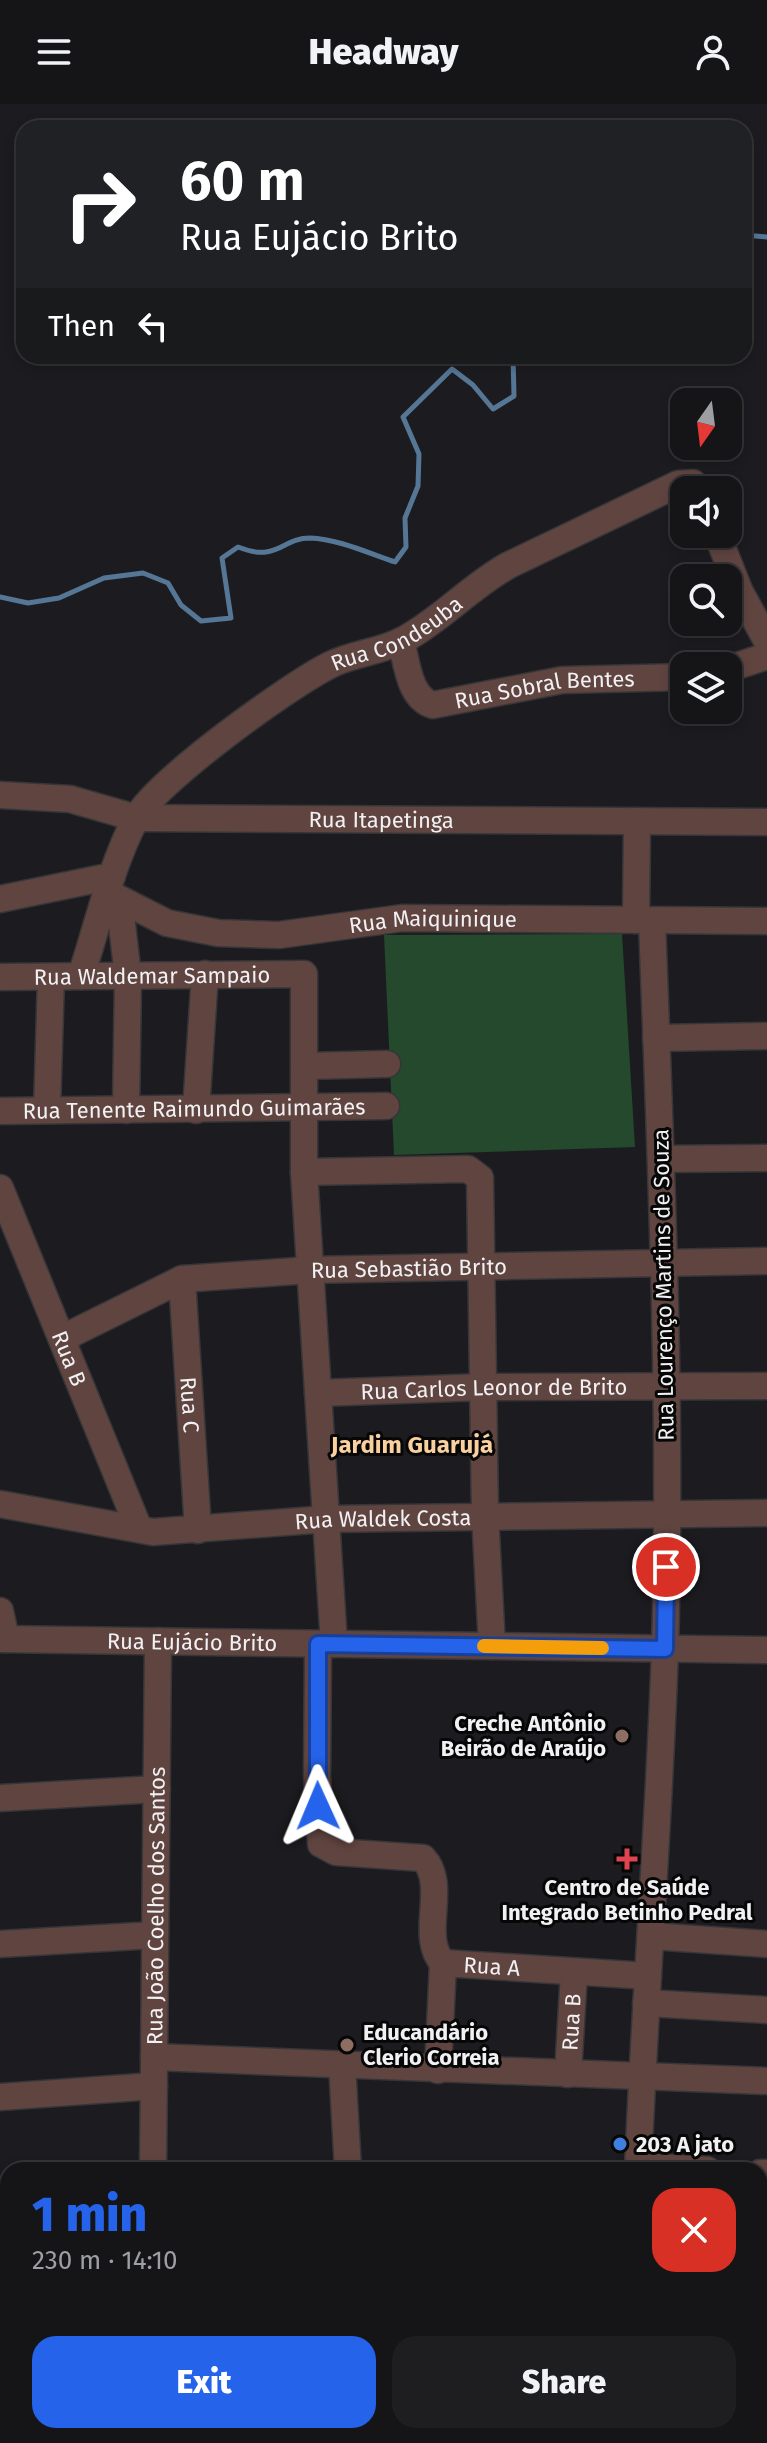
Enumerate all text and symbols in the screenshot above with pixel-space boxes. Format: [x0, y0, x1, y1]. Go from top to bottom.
icon: menu [32, 30, 76, 74]
text: Headway [309, 30, 458, 74]
icon: person [691, 30, 735, 74]
text: 60 m [180, 148, 305, 215]
icon: right [48, 152, 152, 256]
text: Rua Eujácio Brito [180, 216, 459, 260]
icon: left [131, 304, 175, 348]
text: Then [48, 308, 115, 344]
north arrow [670, 388, 742, 460]
map controls [670, 388, 742, 724]
button: sound [670, 476, 742, 548]
button: search [670, 564, 742, 636]
street label: Rua Condeuba [327, 590, 468, 677]
button: layers [670, 652, 742, 724]
street label: Rua Sobral Bentes [452, 665, 635, 715]
street label: Rua Itapetinga [308, 806, 454, 834]
street label: Rua Maiquinique [347, 904, 517, 939]
street label: Rua Waldemar Sampaio [34, 961, 270, 991]
street label: Rua Tenente Raimundo Guimarães [22, 1093, 366, 1125]
street label: Rua Lourenço Martins de Souza [647, 1129, 680, 1441]
street label: Rua Sebastião Brito [310, 1253, 507, 1284]
street label: Rua B [46, 1327, 92, 1390]
street label: Rua Carlos Leonor de Brito [360, 1373, 627, 1405]
street label: Rua C [174, 1376, 205, 1434]
district label: Jardim Guarujá [330, 1431, 493, 1459]
street label: Rua Waldek Costa [294, 1504, 471, 1535]
pin [632, 1533, 700, 1601]
icon: arrive [644, 1545, 688, 1589]
street label: Rua Eujácio Brito [107, 1628, 277, 1657]
place label: Creche Antônio Beirão de Araújo [441, 1710, 606, 1762]
marker: Creche Antônio Beirão de Araújo [613, 1727, 631, 1745]
position arrow [276, 1764, 360, 1848]
street label: Rua João Coelho dos Santos [141, 1767, 171, 2045]
marker: Centro de Saúde Integrado Betinho Pedral [616, 1848, 638, 1870]
place label: Centro de Saúde Integrado Betinho Pedral [501, 1874, 753, 1926]
street label: Rua A [463, 1951, 521, 1982]
street label: Rua B [556, 1993, 587, 2052]
place label: Educandário Clerio Correia [363, 2019, 500, 2071]
marker: Educandário Clerio Correia [338, 2036, 356, 2054]
place label: 203 A jato [636, 2131, 734, 2158]
marker: 203 A jato [611, 2135, 629, 2153]
text: 1 min [32, 2186, 147, 2244]
button: close [652, 2188, 736, 2272]
text: 230 m · 14:10 [32, 2245, 177, 2276]
button: Exit [32, 2336, 376, 2428]
button: Share [392, 2336, 736, 2428]

